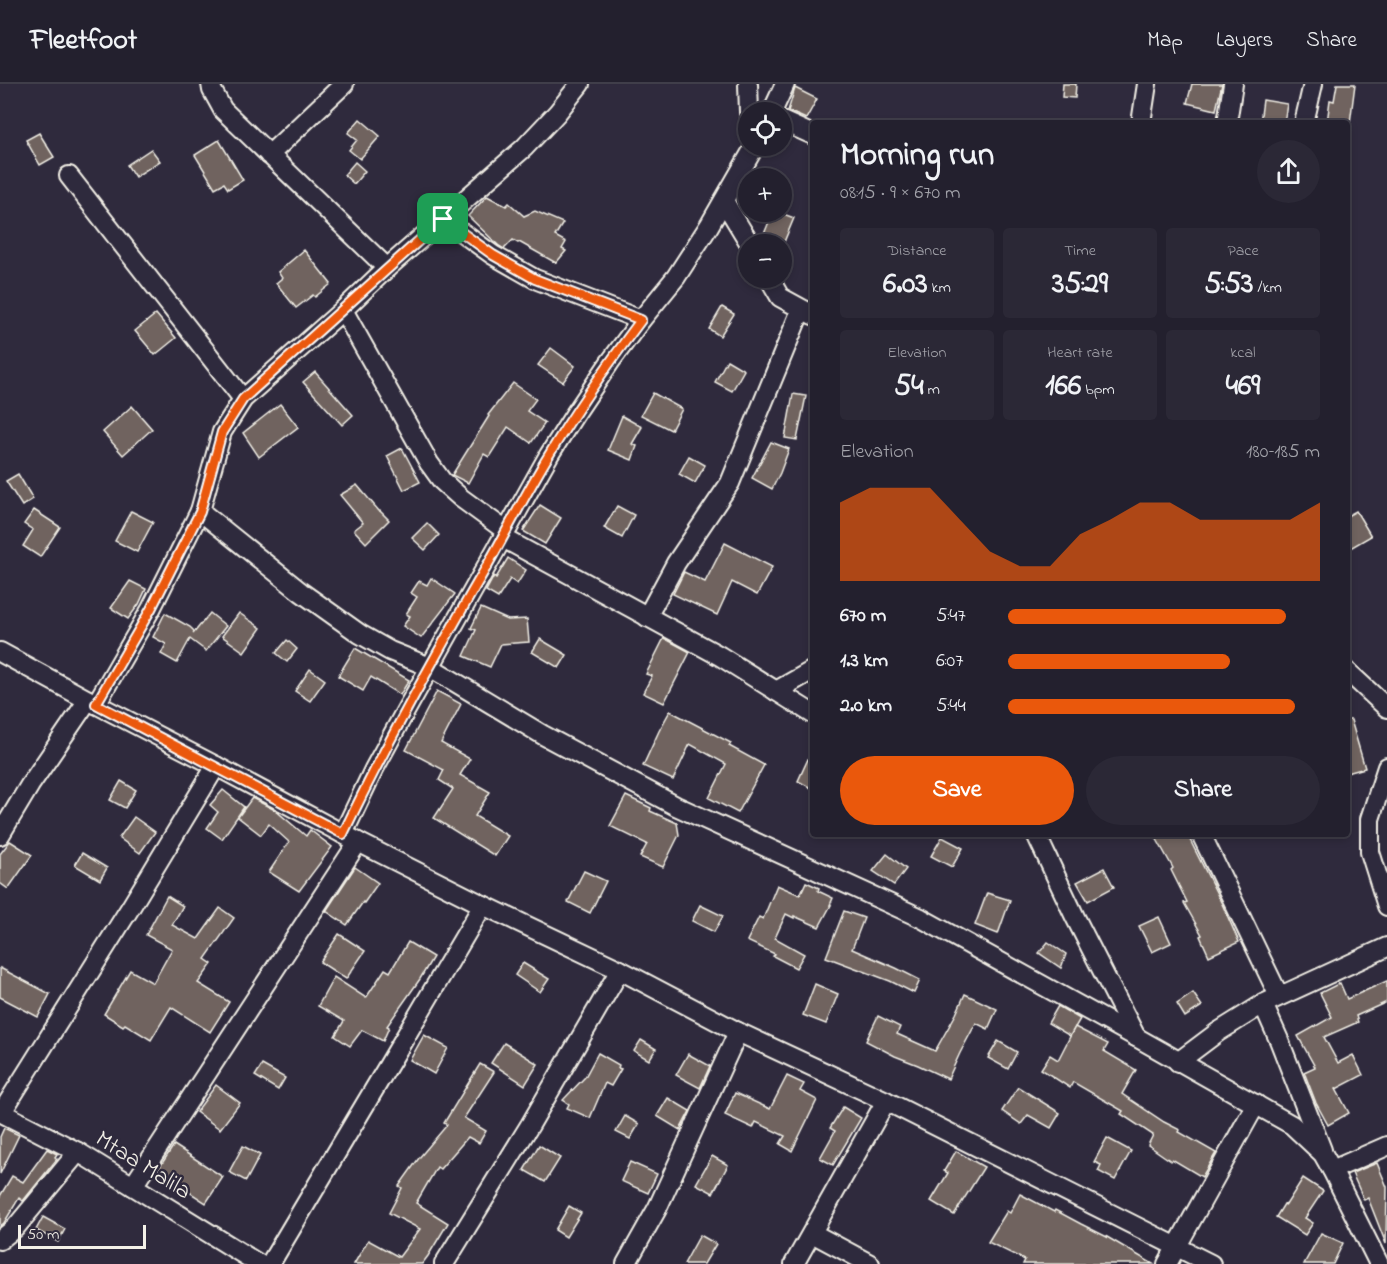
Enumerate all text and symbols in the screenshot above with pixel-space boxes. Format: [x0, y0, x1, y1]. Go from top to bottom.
text: Fleetfoot [30, 21, 137, 62]
text: Map [1147, 26, 1183, 56]
text: Layers [1216, 26, 1273, 56]
text: Share [1306, 26, 1357, 56]
map controls [738, 102, 792, 288]
button: locate [738, 102, 792, 156]
text: Morning run [840, 132, 994, 180]
button: share [1257, 140, 1320, 203]
button: + [738, 168, 792, 222]
text: 08:15 · 9 × 670 m [840, 179, 961, 208]
pin [417, 193, 468, 244]
icon: arrive [426, 202, 459, 235]
button: − [738, 234, 792, 288]
text: Distance [888, 239, 946, 263]
text: Time [1064, 239, 1096, 263]
text: Pace [1227, 239, 1259, 263]
text: 6.03 [883, 263, 928, 307]
text: 35:29 [1052, 263, 1108, 307]
text: 5:53 [1204, 263, 1253, 307]
text: km [928, 276, 951, 300]
text: /km [1253, 276, 1282, 300]
text: Elevation [888, 341, 946, 365]
text: Heart rate [1047, 341, 1113, 365]
text: kcal [1230, 341, 1256, 365]
text: 54 [894, 365, 924, 409]
text: 166 [1045, 365, 1081, 409]
text: 469 [1226, 365, 1260, 409]
text: m [924, 378, 940, 402]
text: bpm [1081, 378, 1115, 402]
text: Elevation [840, 438, 914, 467]
text: 180–185 m [1246, 438, 1320, 467]
text: 670 m [840, 602, 886, 631]
text: 5:47 [936, 602, 966, 631]
text: 1.3 km [840, 647, 888, 676]
text: 6:07 [936, 647, 963, 676]
text: 2.0 km [840, 692, 892, 721]
text: 5:44 [936, 692, 966, 721]
button: Save [840, 756, 1074, 825]
button: Share [1086, 756, 1320, 825]
street label: Mtaa Malila [88, 1123, 198, 1209]
scale bar [18, 1222, 146, 1250]
text: 50 m [27, 1223, 59, 1247]

